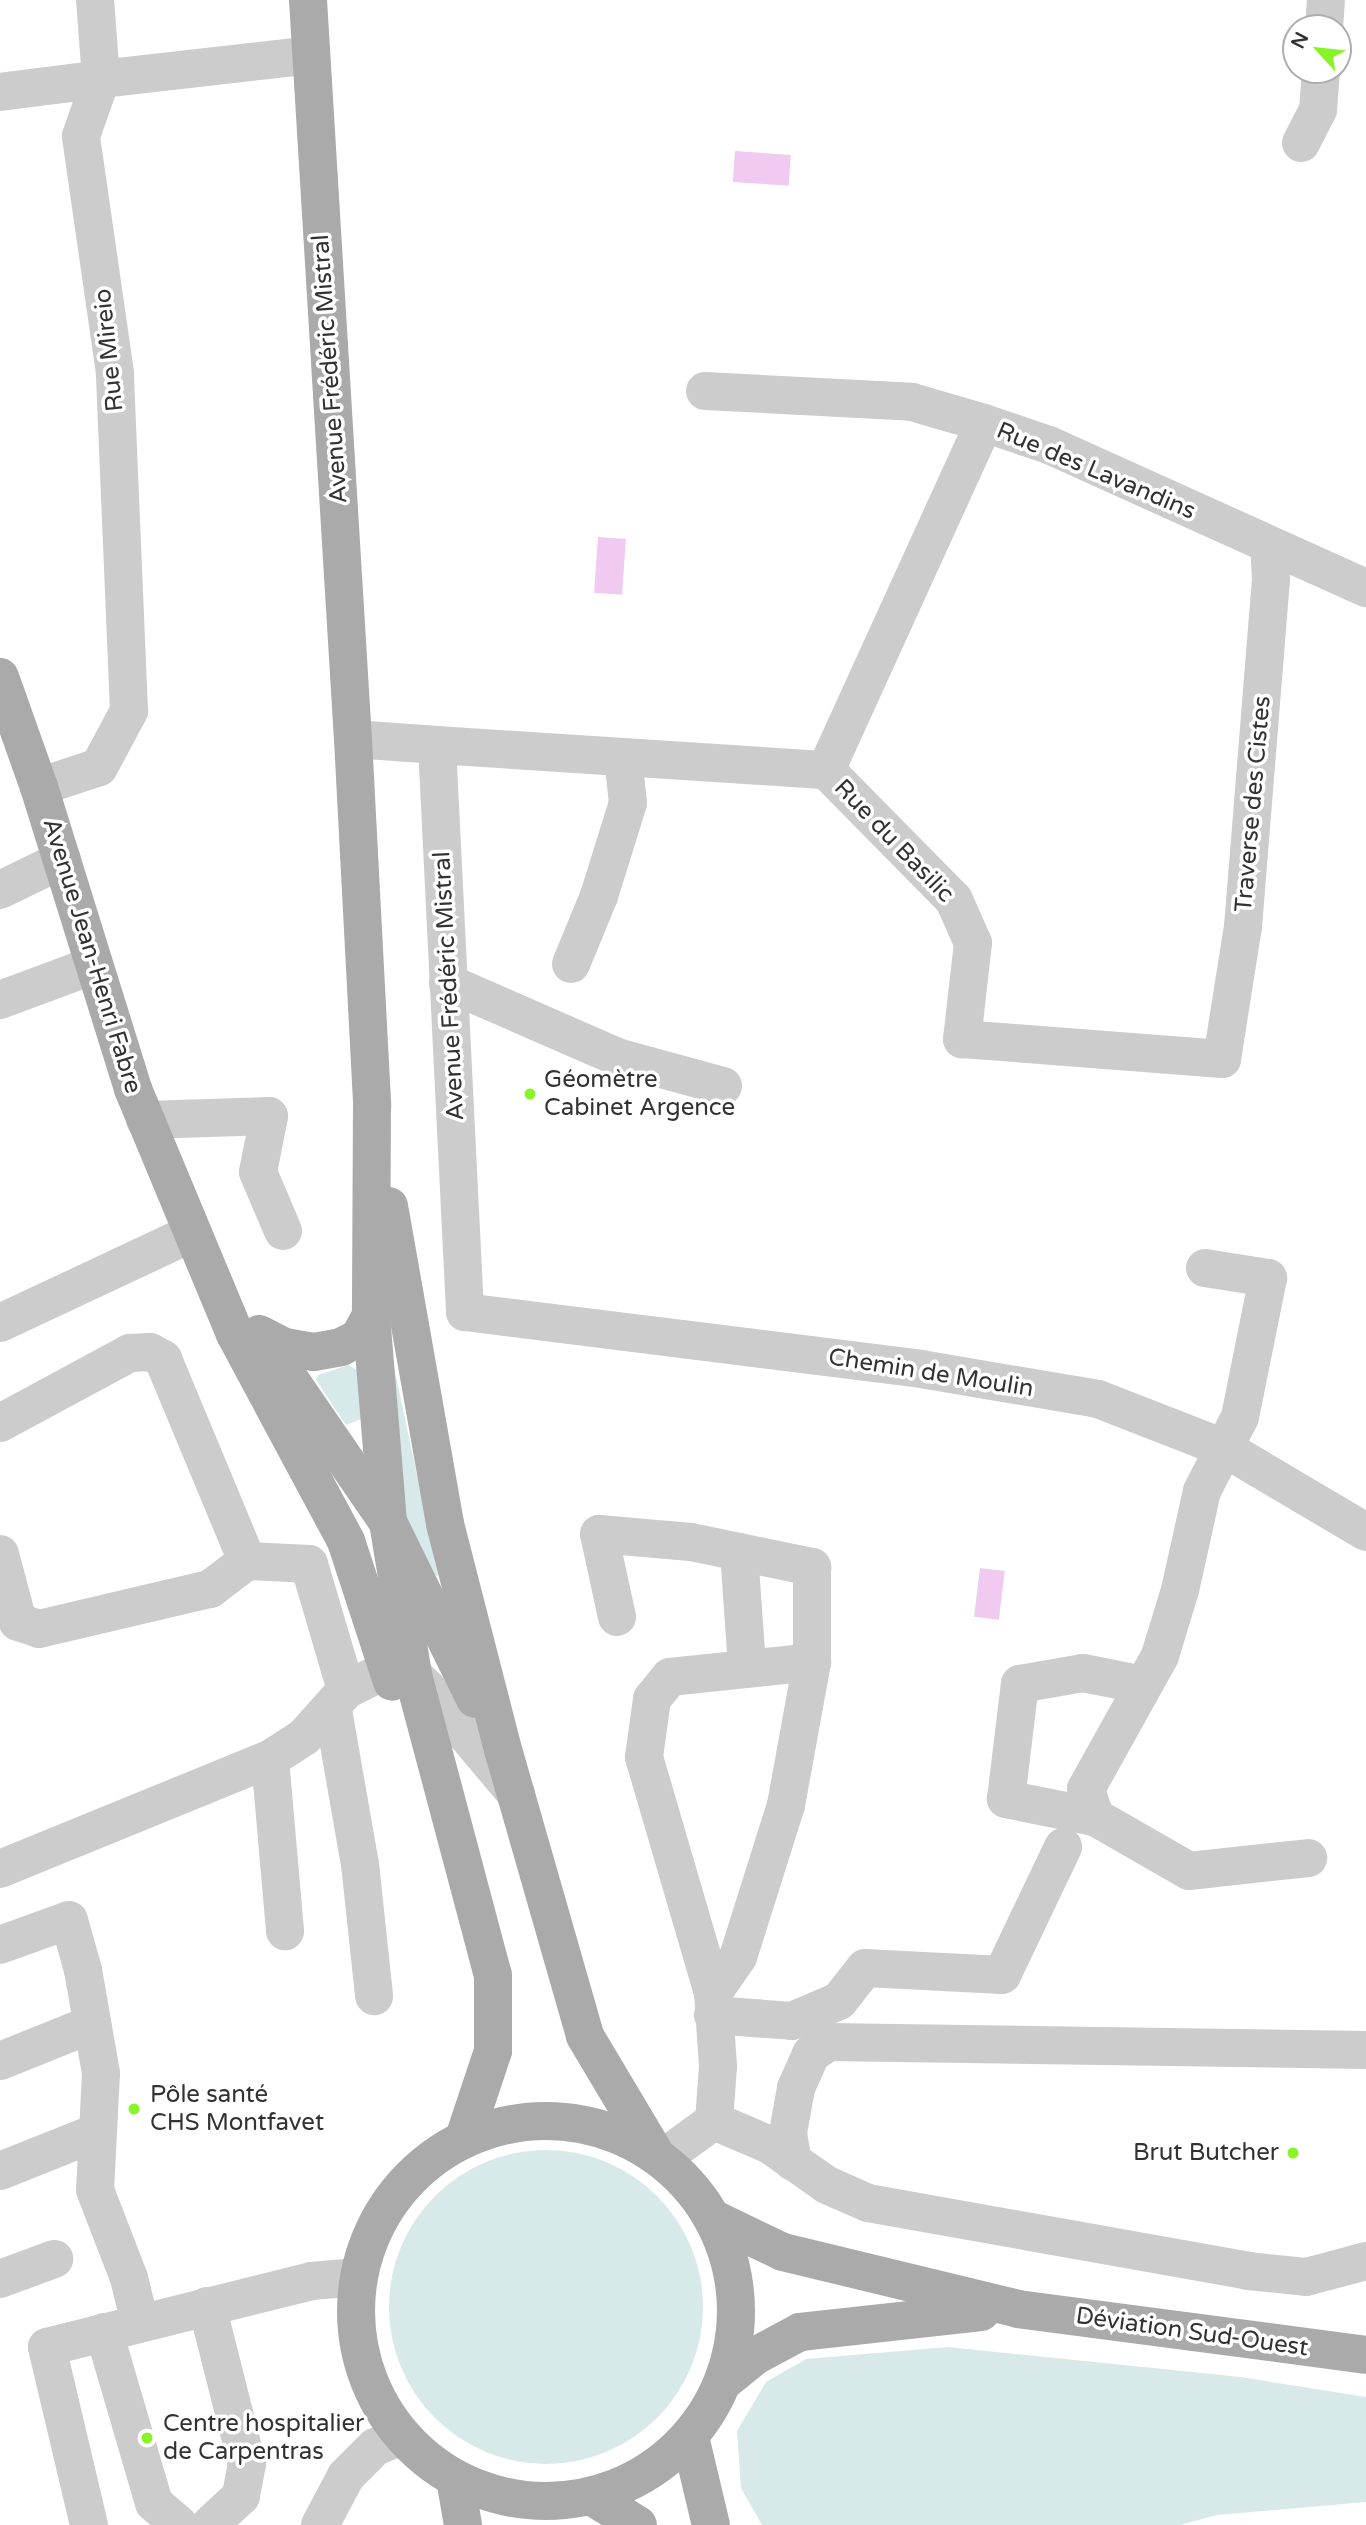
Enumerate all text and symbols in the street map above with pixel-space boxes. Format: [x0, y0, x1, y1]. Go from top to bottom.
north arrow [1282, 14, 1352, 84]
text: N [1287, 29, 1313, 52]
street label: Avenue Frédéric Mistral [306, 234, 354, 504]
street label: Rue Mireio [88, 287, 130, 413]
street label: Rue des Lavandins [992, 416, 1200, 526]
street label: Traverse des Cistes [1229, 695, 1277, 913]
street label: Rue du Basilic [828, 773, 960, 909]
street label: Avenue Jean-Henri Fabre [36, 815, 148, 1097]
street label: Avenue Frédéric Mistral [428, 851, 470, 1121]
place label: Géomètre Cabinet Argence [544, 1066, 735, 1122]
marker: Géomètre Cabinet Argence [522, 1086, 538, 1102]
street label: Chemin de Moulin [826, 1343, 1036, 1403]
place label: Pôle santé CHS Montfavet [150, 2081, 324, 2137]
marker: Pôle santé CHS Montfavet [124, 2099, 144, 2119]
place label: Brut Butcher [1133, 2139, 1279, 2167]
marker: Brut Butcher [1285, 2145, 1301, 2161]
street label: Déviation Sud-Ouest [1074, 2301, 1310, 2363]
place label: Centre hospitalier de Carpentras [163, 2410, 364, 2466]
marker: Centre hospitalier de Carpentras [137, 2428, 157, 2448]

